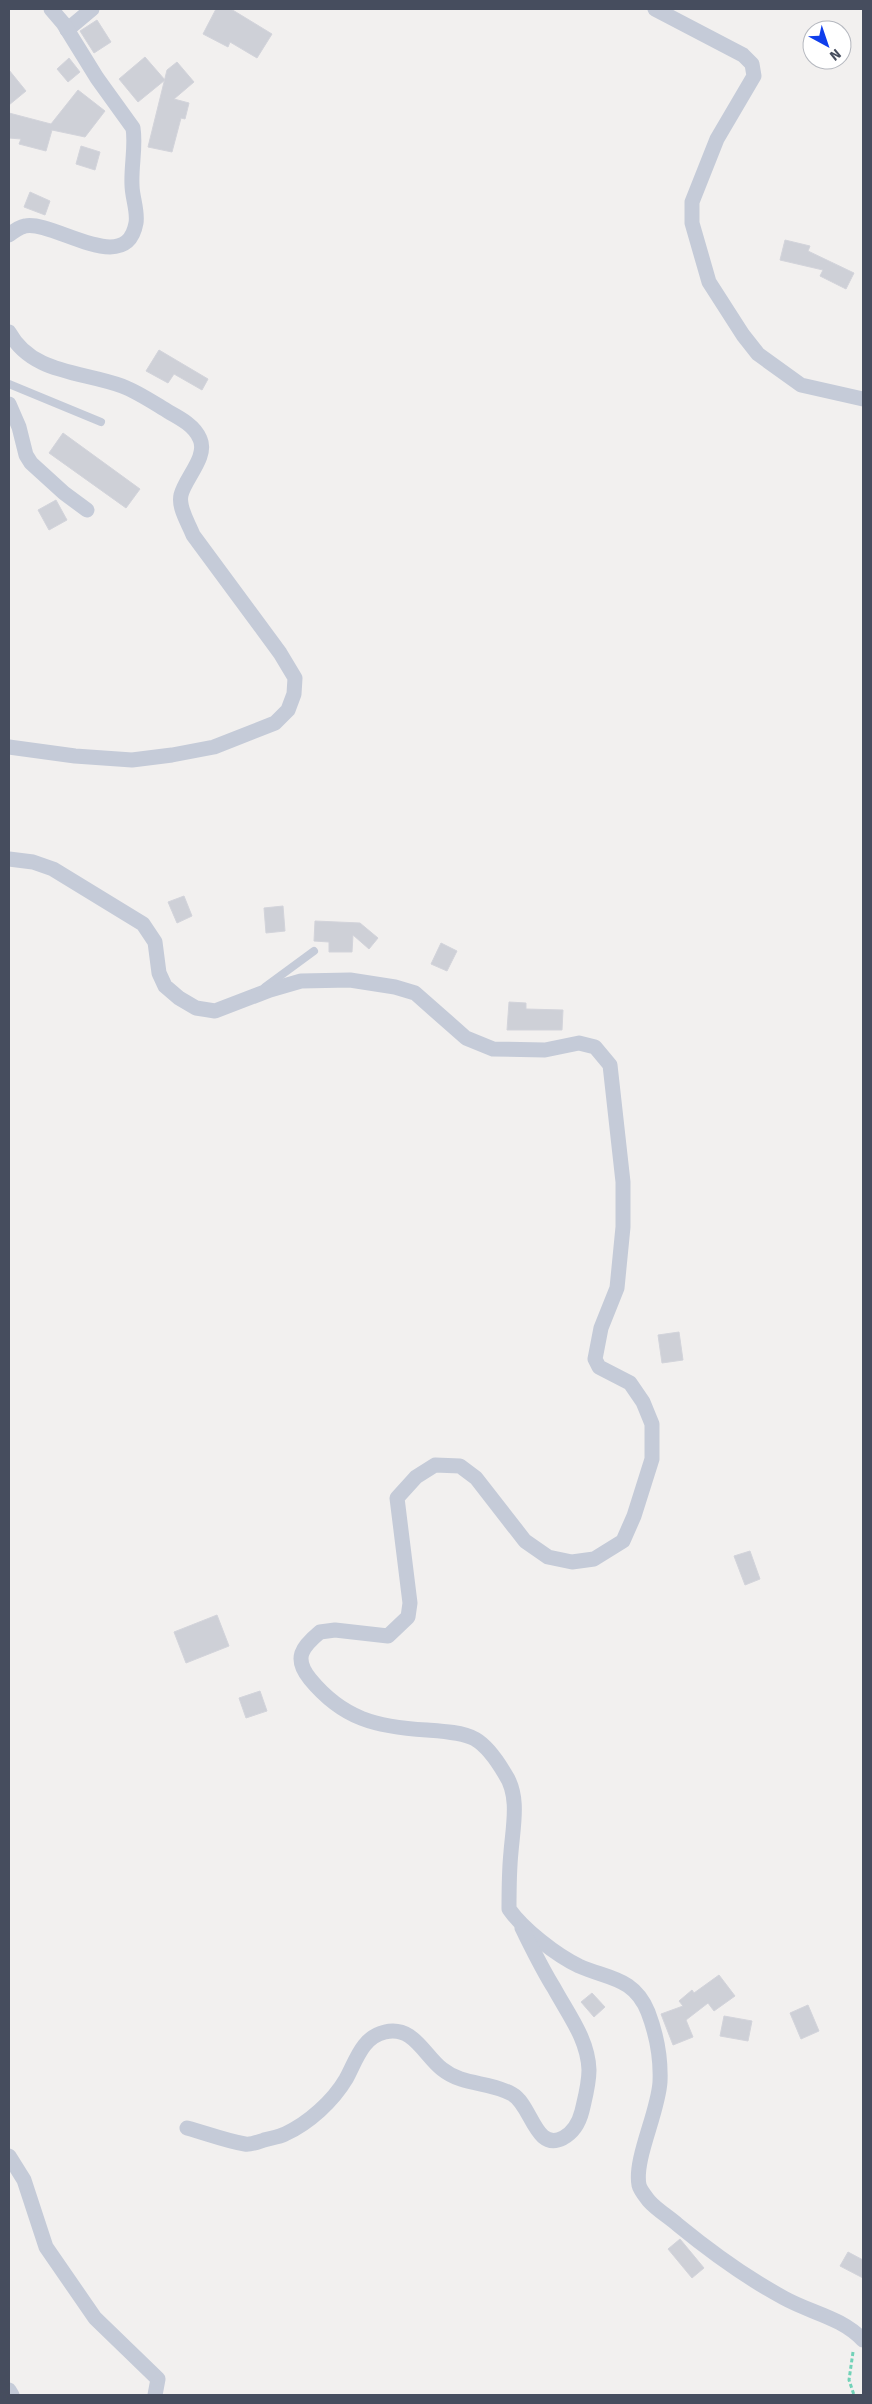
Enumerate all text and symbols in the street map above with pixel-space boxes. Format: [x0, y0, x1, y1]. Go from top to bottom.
north arrow [802, 20, 852, 70]
text: N [826, 45, 844, 64]

